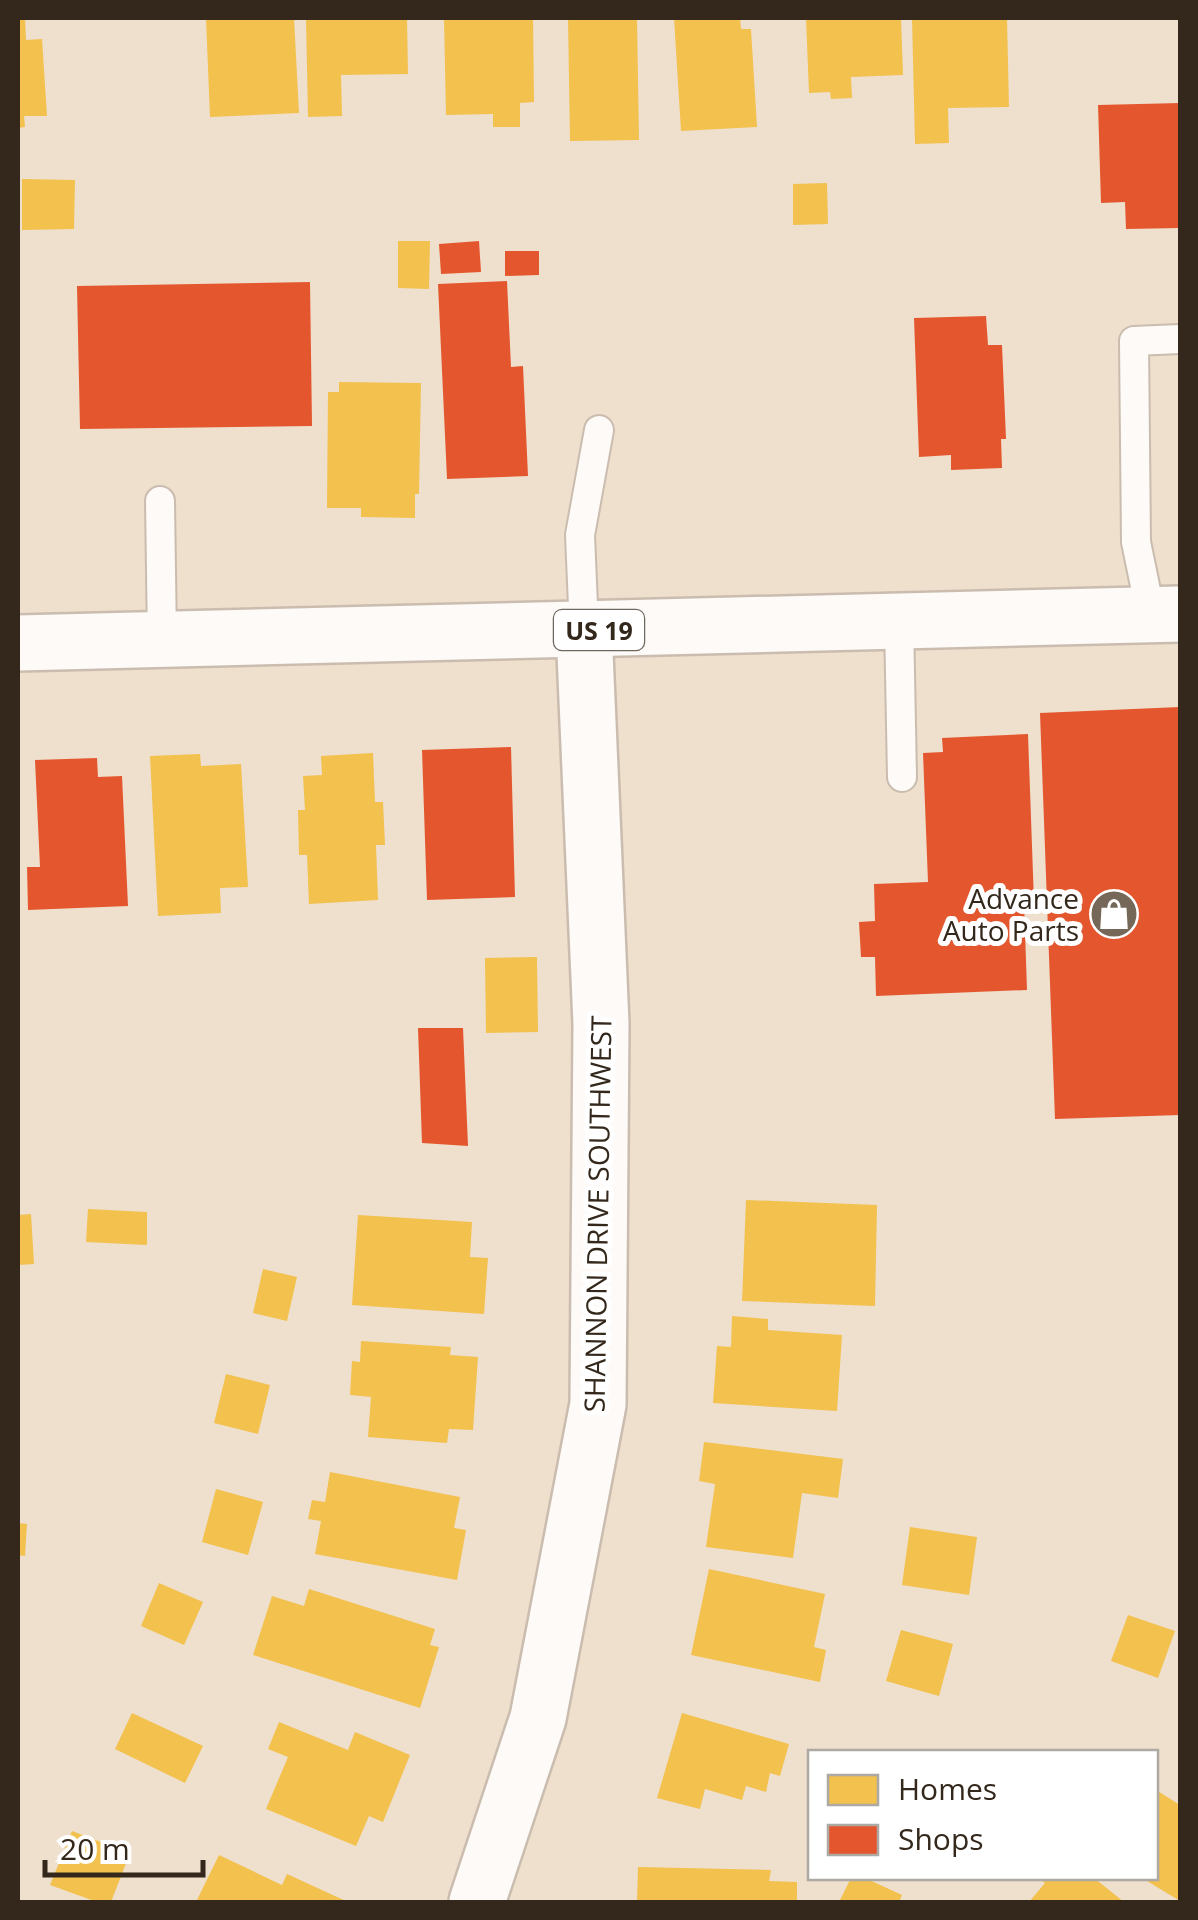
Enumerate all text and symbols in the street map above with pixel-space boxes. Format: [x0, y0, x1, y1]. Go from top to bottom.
road number: US 19 [554, 610, 644, 650]
place label: Advance Auto Parts [943, 879, 1079, 949]
shop icon: Advance Auto Parts [1088, 888, 1140, 940]
street label: SHANNON DRIVE SOUTHWEST [575, 1015, 619, 1413]
legend [808, 1750, 1158, 1880]
text: Homes [898, 1768, 997, 1809]
scale bar [45, 1815, 202, 1877]
text: Shops [898, 1818, 984, 1859]
text: 20 m [60, 1828, 130, 1869]

